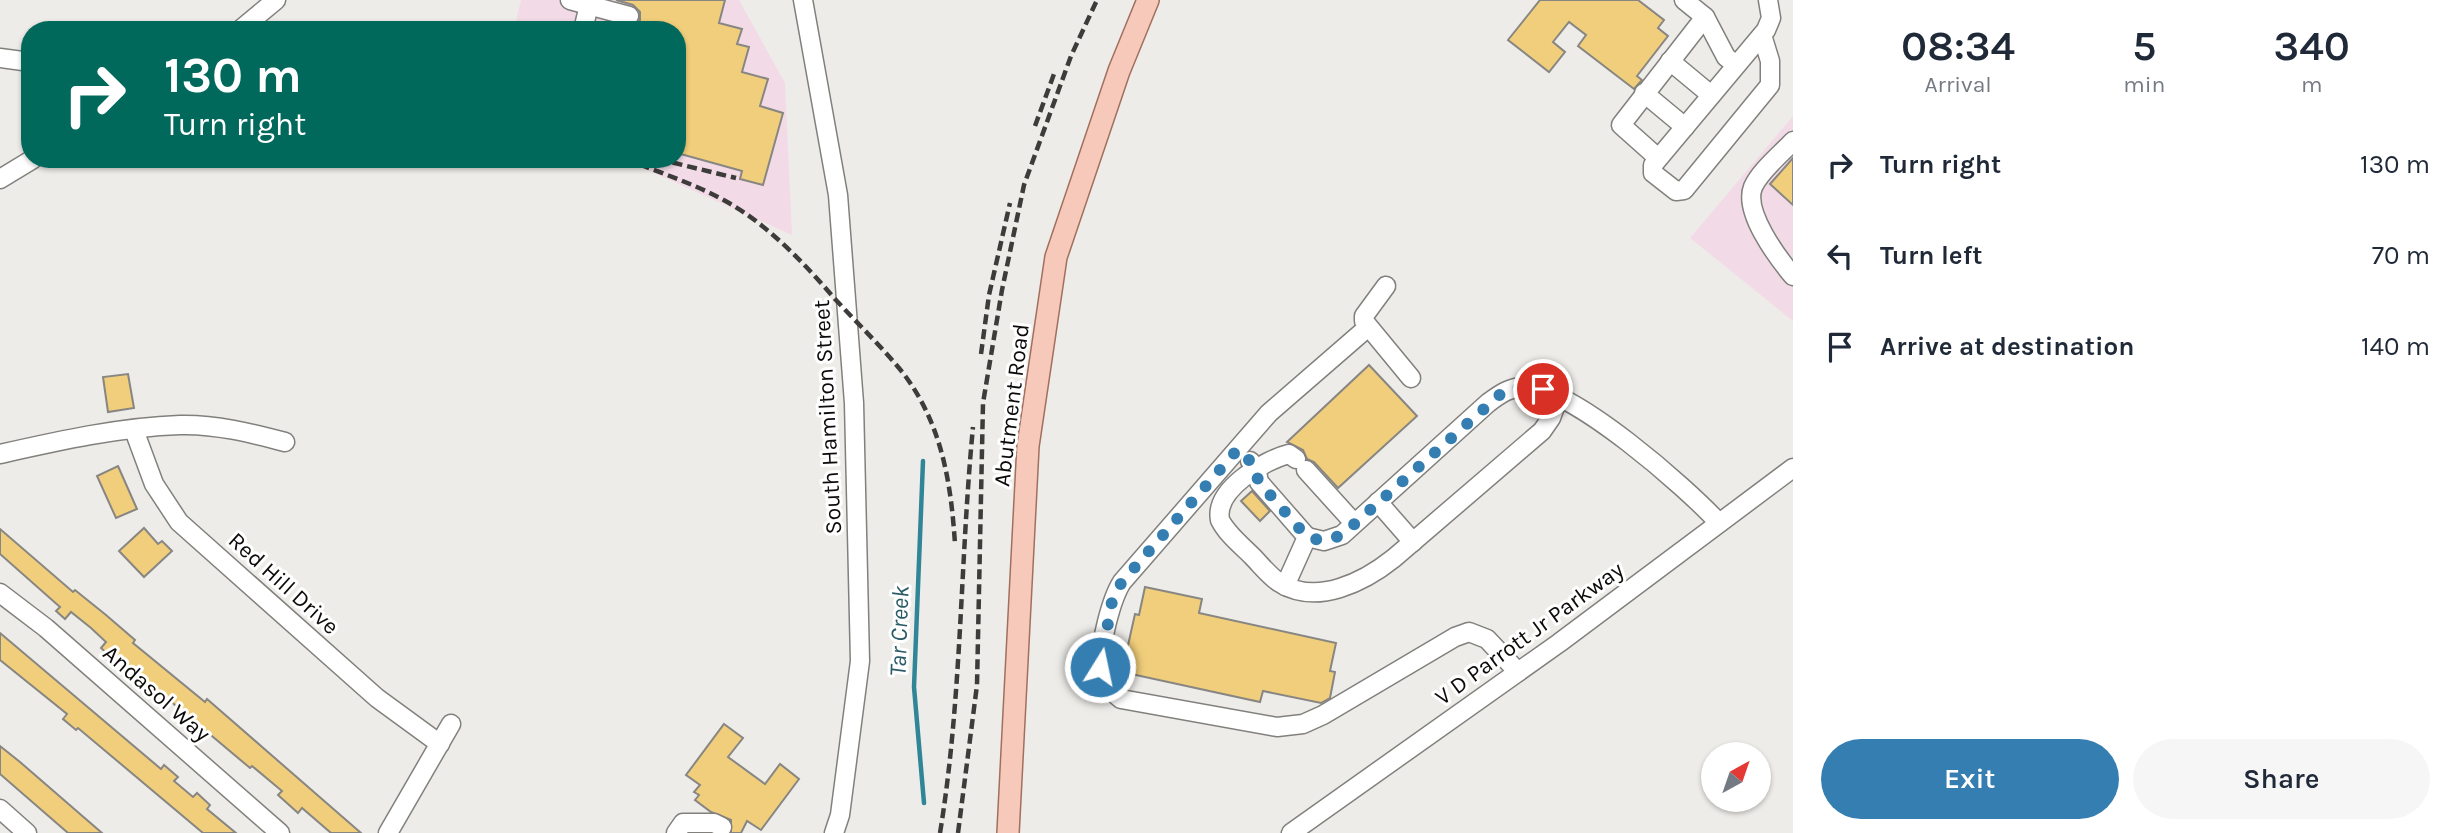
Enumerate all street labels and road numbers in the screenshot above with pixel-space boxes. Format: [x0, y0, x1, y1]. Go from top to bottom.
street label: South Hamilton Street [808, 299, 847, 535]
street label: Abutment Road [988, 322, 1035, 488]
street label: Red Hill Drive [223, 527, 344, 640]
street label: V D Parrott Jr Parkway [1430, 556, 1629, 711]
street label: Andasol Way [98, 640, 216, 747]

